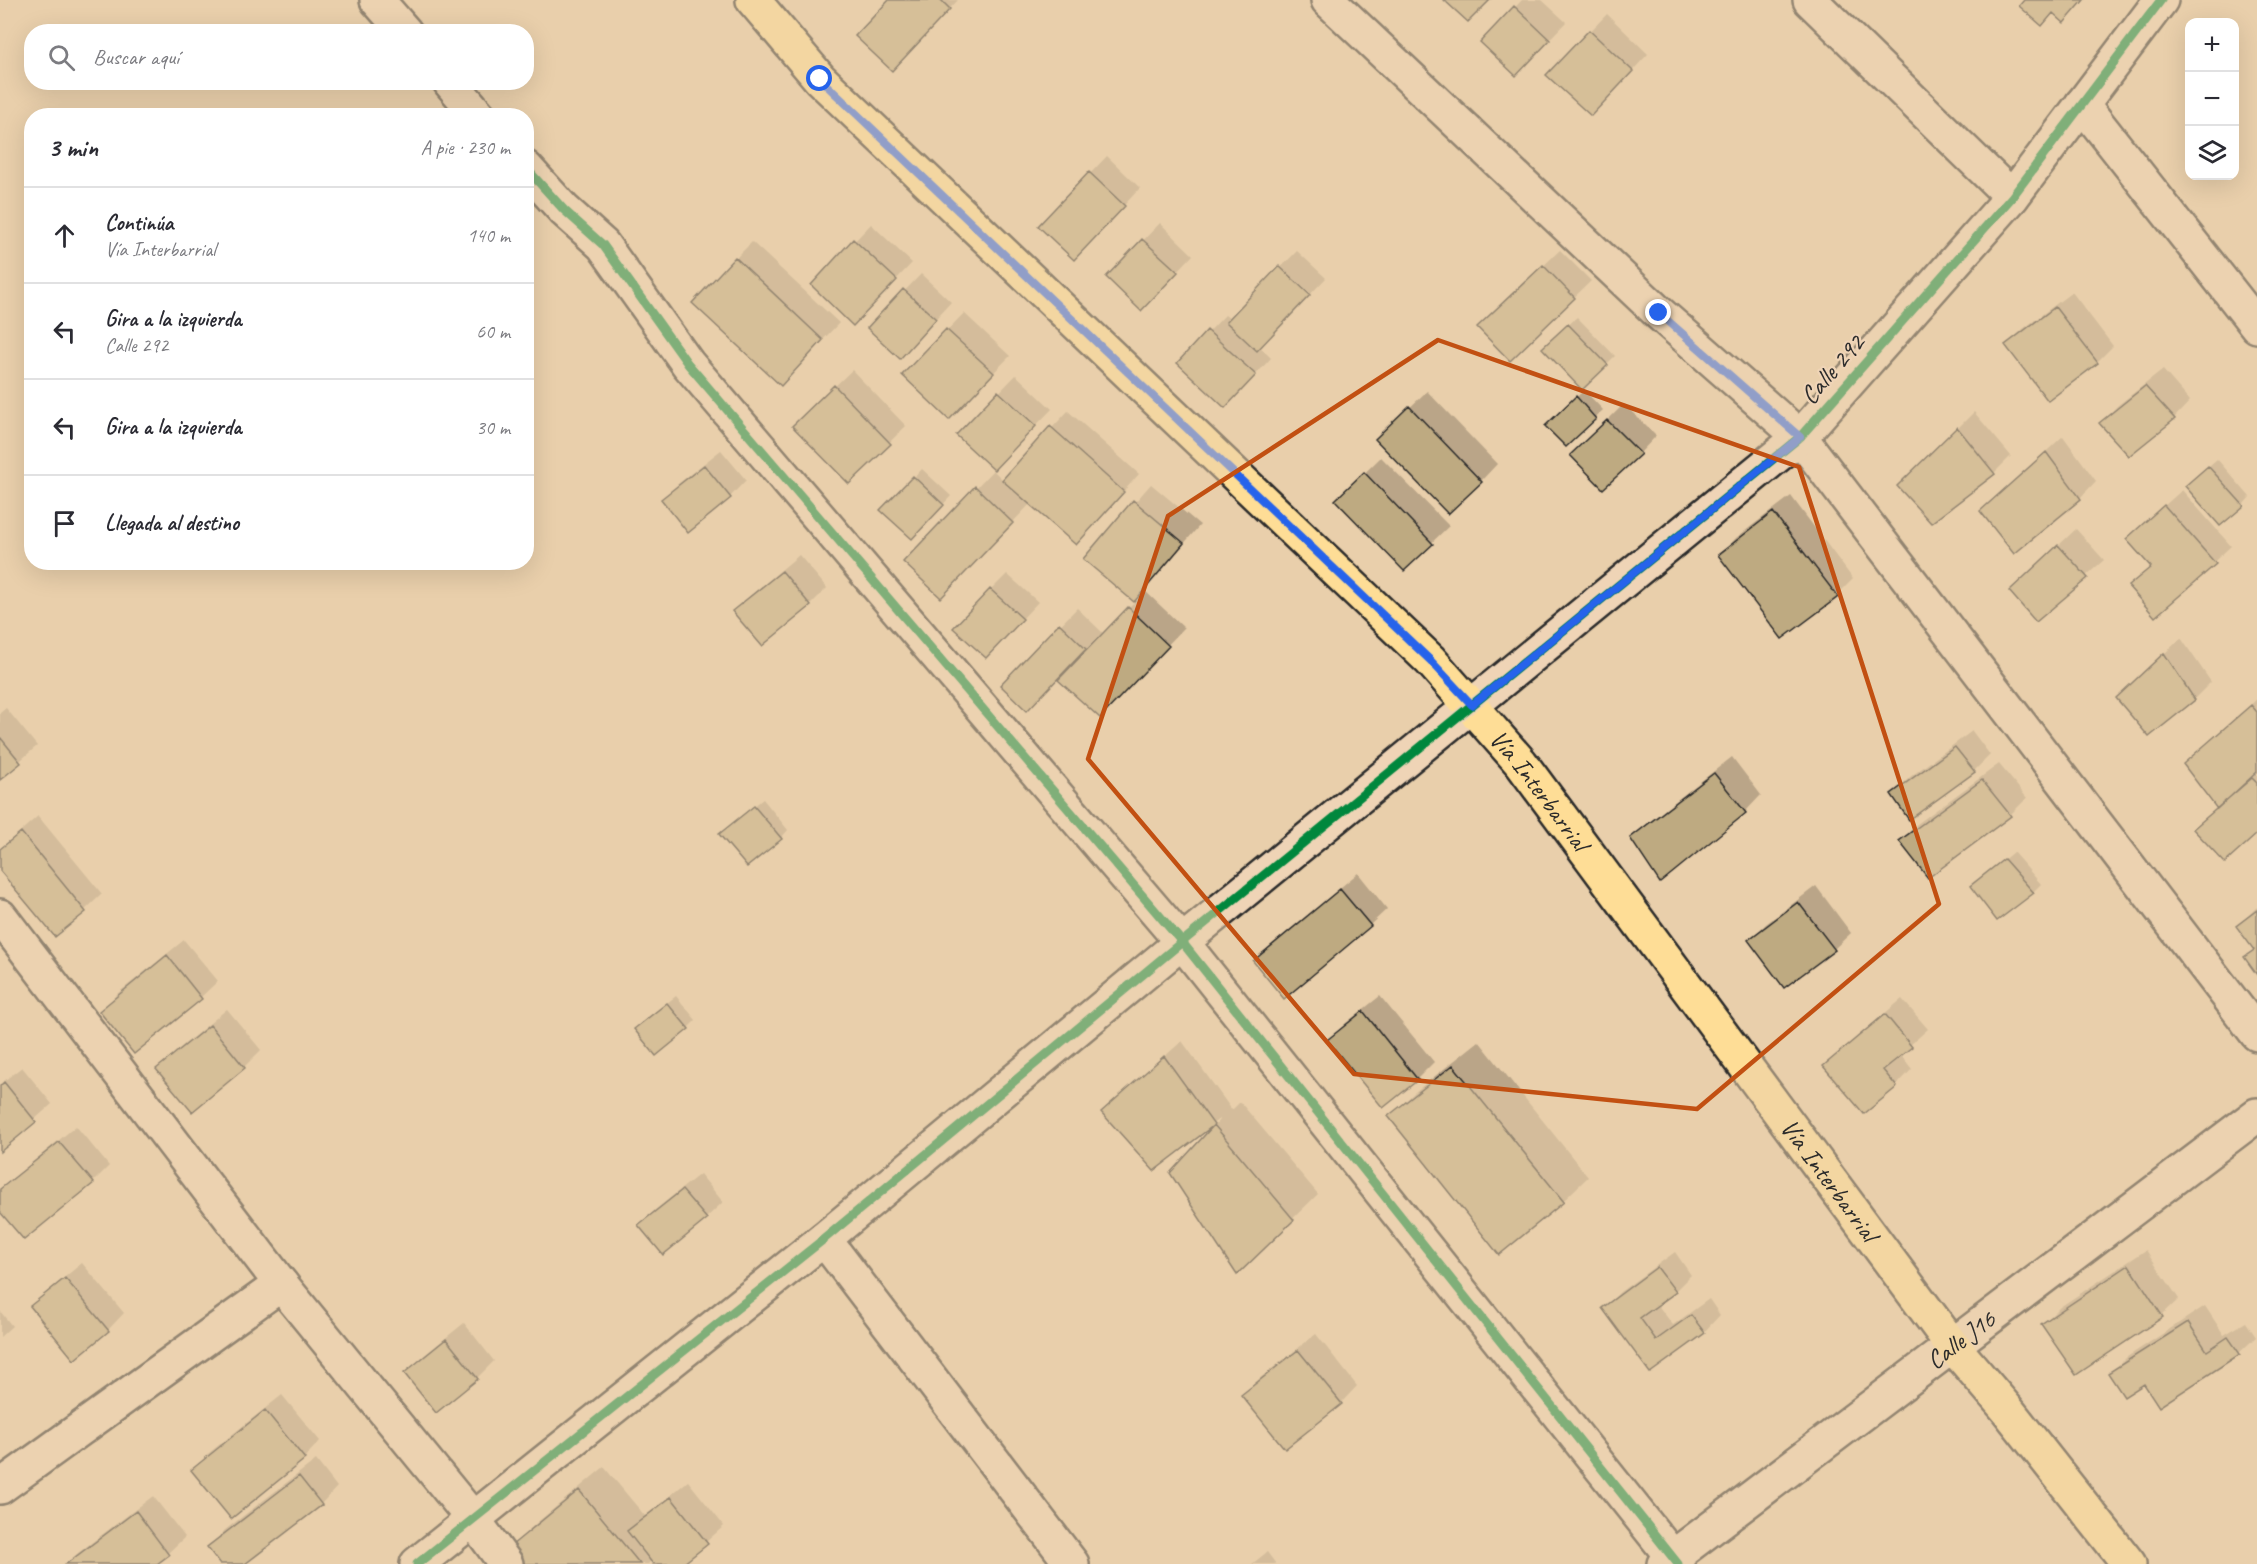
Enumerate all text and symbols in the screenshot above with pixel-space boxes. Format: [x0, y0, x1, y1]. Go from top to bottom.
map controls [2185, 18, 2239, 180]
button: + [2185, 18, 2239, 72]
search box [24, 24, 534, 90]
icon: search [45, 41, 78, 74]
text: Buscar aquí [93, 43, 179, 71]
route start [806, 65, 832, 91]
button: − [2185, 72, 2239, 126]
button: layers [2185, 126, 2239, 180]
text: 3 min [48, 131, 98, 164]
text: A pie · 230 m [421, 135, 510, 160]
text: Continúa [105, 209, 173, 237]
icon: ahead [48, 219, 81, 252]
text: 140 m [467, 223, 510, 248]
text: Vía Interbarrial [105, 237, 216, 262]
route end [1645, 299, 1671, 325]
text: Gira a la izquierda [105, 305, 242, 333]
icon: left [48, 315, 81, 348]
text: 60 m [476, 319, 510, 344]
street label: Calle 292 [1793, 326, 1873, 411]
text: Calle 292 [105, 333, 168, 358]
icon: left [48, 411, 81, 444]
text: Gira a la izquierda [105, 413, 242, 441]
text: 30 m [476, 415, 510, 440]
icon: arrive [48, 507, 81, 540]
text: Llegada al destino [105, 509, 239, 537]
street label: Vía Interbarrial [1482, 723, 1599, 861]
street label: Vía Interbarrial [1773, 1112, 1888, 1251]
street label: Calle J16 [1920, 1302, 2003, 1377]

